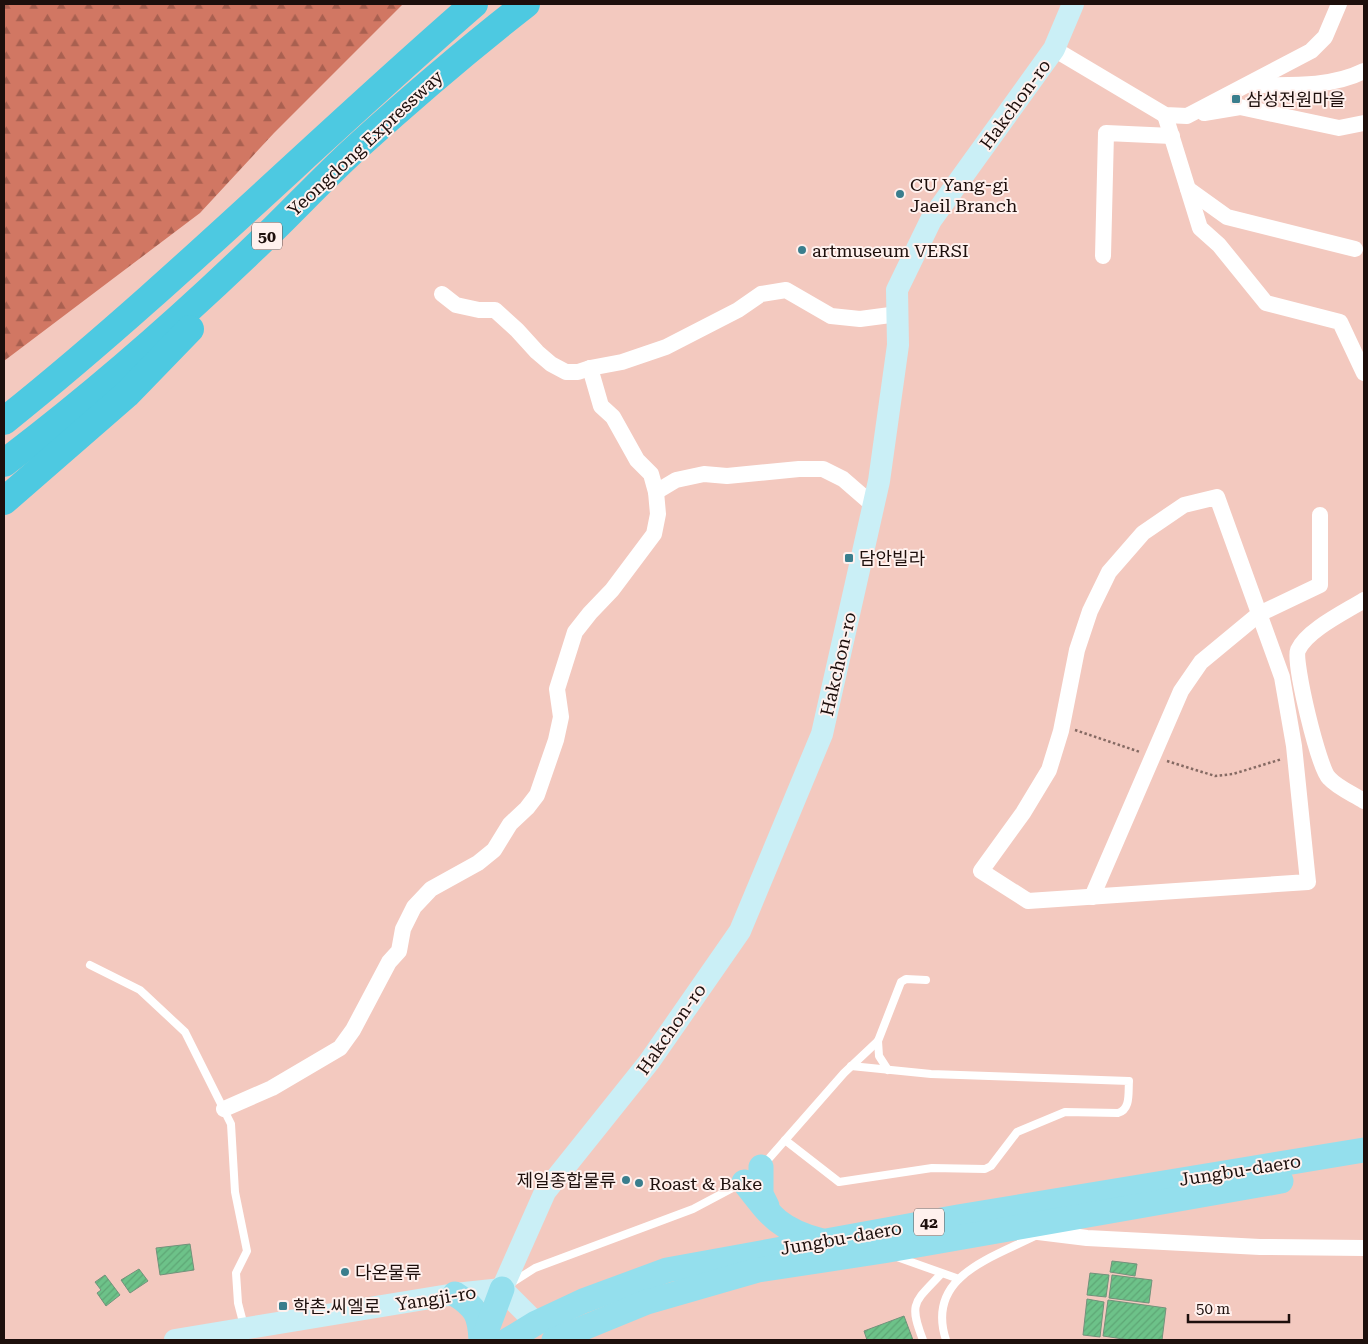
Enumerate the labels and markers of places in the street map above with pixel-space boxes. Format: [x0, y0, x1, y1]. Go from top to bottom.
place label: 삼성전원마을 [1246, 89, 1345, 110]
marker: 삼성전원마을 [1230, 93, 1242, 105]
place label: CU Yang-gi Jaeil Branch [910, 174, 1018, 216]
marker: CU Yang-gi Jaeil Branch [894, 188, 906, 200]
place label: artmuseum VERSI [812, 240, 969, 261]
marker: artmuseum VERSI [796, 244, 808, 256]
place label: 담안빌라 [859, 548, 926, 569]
marker: 담안빌라 [843, 552, 855, 564]
place label: 제일종합물류 [517, 1170, 616, 1191]
place label: Roast & Bake [649, 1173, 762, 1194]
marker: 제일종합물류 [620, 1174, 632, 1186]
marker: Roast & Bake [633, 1177, 645, 1189]
place label: 다온물류 [355, 1262, 421, 1283]
marker: 다온물류 [339, 1266, 351, 1278]
place label: 학촌.씨엘로 [293, 1296, 380, 1317]
marker: 학촌.씨엘로 [277, 1300, 289, 1312]

